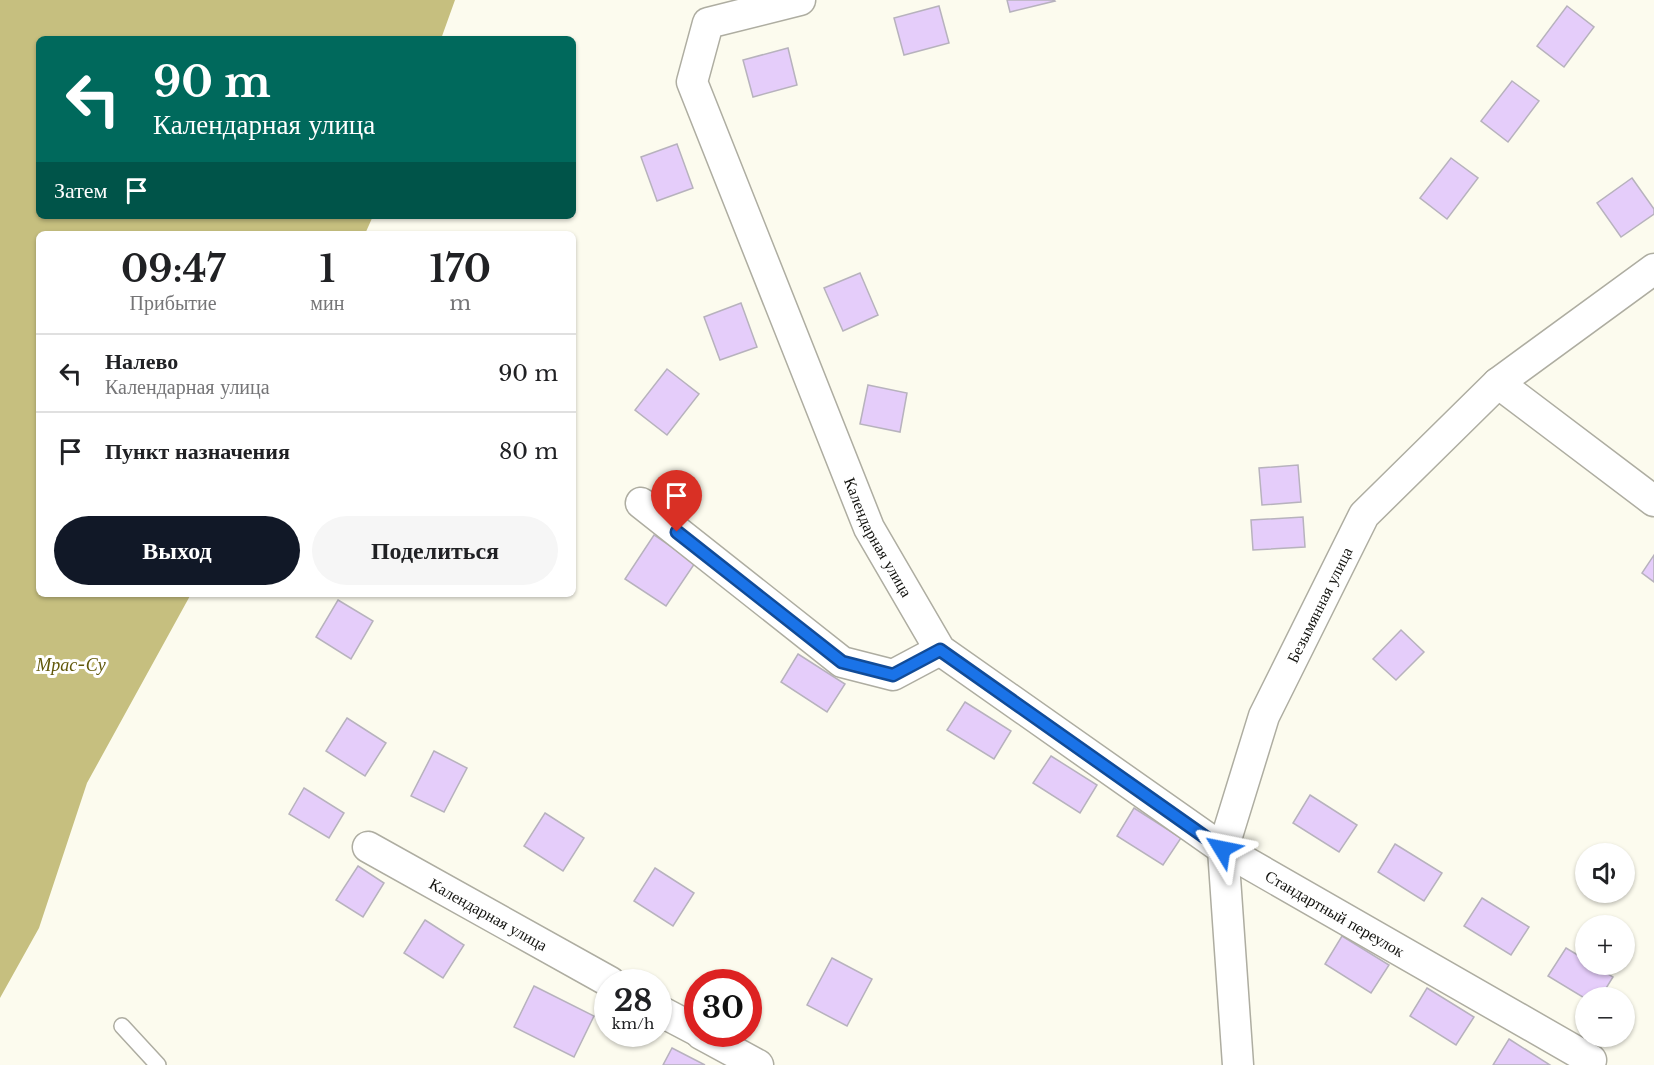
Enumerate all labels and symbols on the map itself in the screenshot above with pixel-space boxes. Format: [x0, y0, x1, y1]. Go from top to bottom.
pin [651, 470, 702, 532]
street label: Календарная улица [840, 474, 917, 601]
street label: Безымянная улица [1282, 544, 1357, 666]
water label: Мрас-Су [35, 654, 106, 676]
position arrow [1190, 817, 1254, 881]
street label: Стандартный переулок [1262, 865, 1408, 961]
street label: Календарная улица [426, 873, 551, 955]
speed limit sign: 30 [684, 969, 762, 1047]

